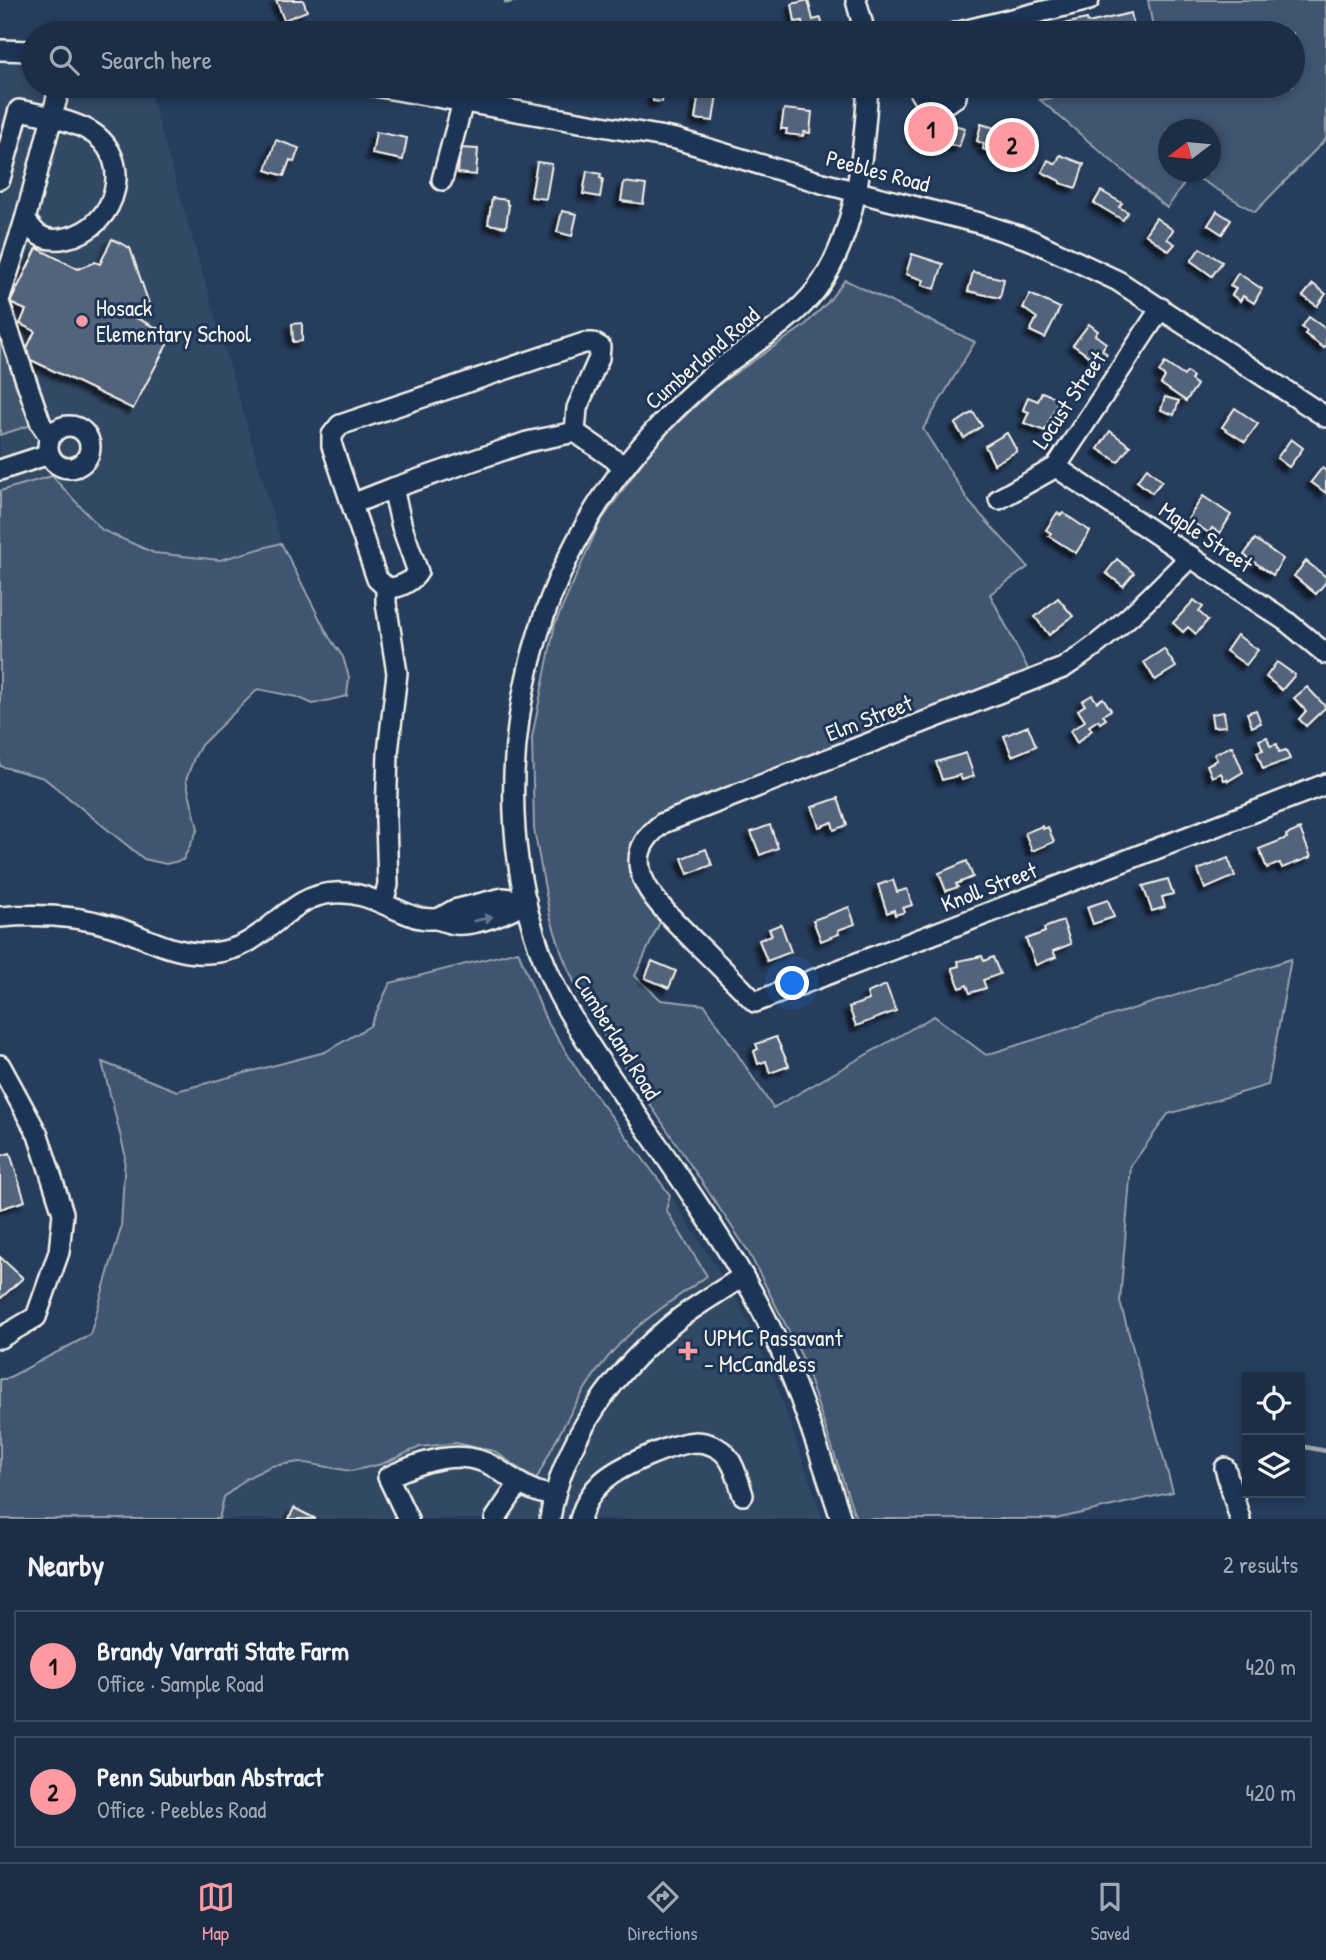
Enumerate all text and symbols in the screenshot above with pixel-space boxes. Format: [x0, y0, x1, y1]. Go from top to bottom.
search box [21, 21, 1305, 98]
icon: search [45, 41, 83, 79]
text: Search here [101, 42, 212, 77]
pin: 1 [908, 103, 954, 155]
pin: 2 [989, 119, 1035, 171]
north arrow [1158, 119, 1221, 182]
street label: Peebles Road [823, 142, 933, 199]
place label: Hosack Elementary School [96, 292, 252, 349]
street label: Cumberland Road [638, 299, 766, 416]
marker: Hosack Elementary School [74, 313, 90, 329]
street label: Locust Street [1025, 344, 1113, 455]
street label: Maple Street [1153, 494, 1260, 580]
street label: Elm Street [821, 686, 918, 748]
street label: Knoll Street [936, 854, 1042, 919]
one-way arrow [472, 913, 494, 924]
your location [775, 966, 809, 1000]
street label: Cumberland Road [567, 968, 668, 1105]
place label: UPMC Passavant – McCandless [704, 1322, 844, 1379]
marker: UPMC Passavant – McCandless [678, 1341, 698, 1361]
map controls [1242, 1372, 1305, 1498]
button: locate [1242, 1372, 1305, 1435]
button: layers [1242, 1435, 1305, 1498]
text: Nearby [28, 1545, 104, 1585]
text: 2 results [1223, 1549, 1298, 1580]
text: Brandy Varrati State Farm [97, 1633, 349, 1668]
text: 1 [49, 1651, 57, 1682]
text: 420 m [1245, 1651, 1296, 1682]
text: Office · Sample Road [97, 1668, 264, 1699]
text: Penn Suburban Abstract [97, 1759, 323, 1794]
text: 2 [48, 1777, 58, 1808]
text: 420 m [1245, 1777, 1296, 1808]
text: Office · Peebles Road [97, 1794, 266, 1825]
tab: Map [197, 1878, 235, 1946]
tab: Directions [628, 1878, 698, 1946]
tab: Saved [1091, 1878, 1129, 1946]

